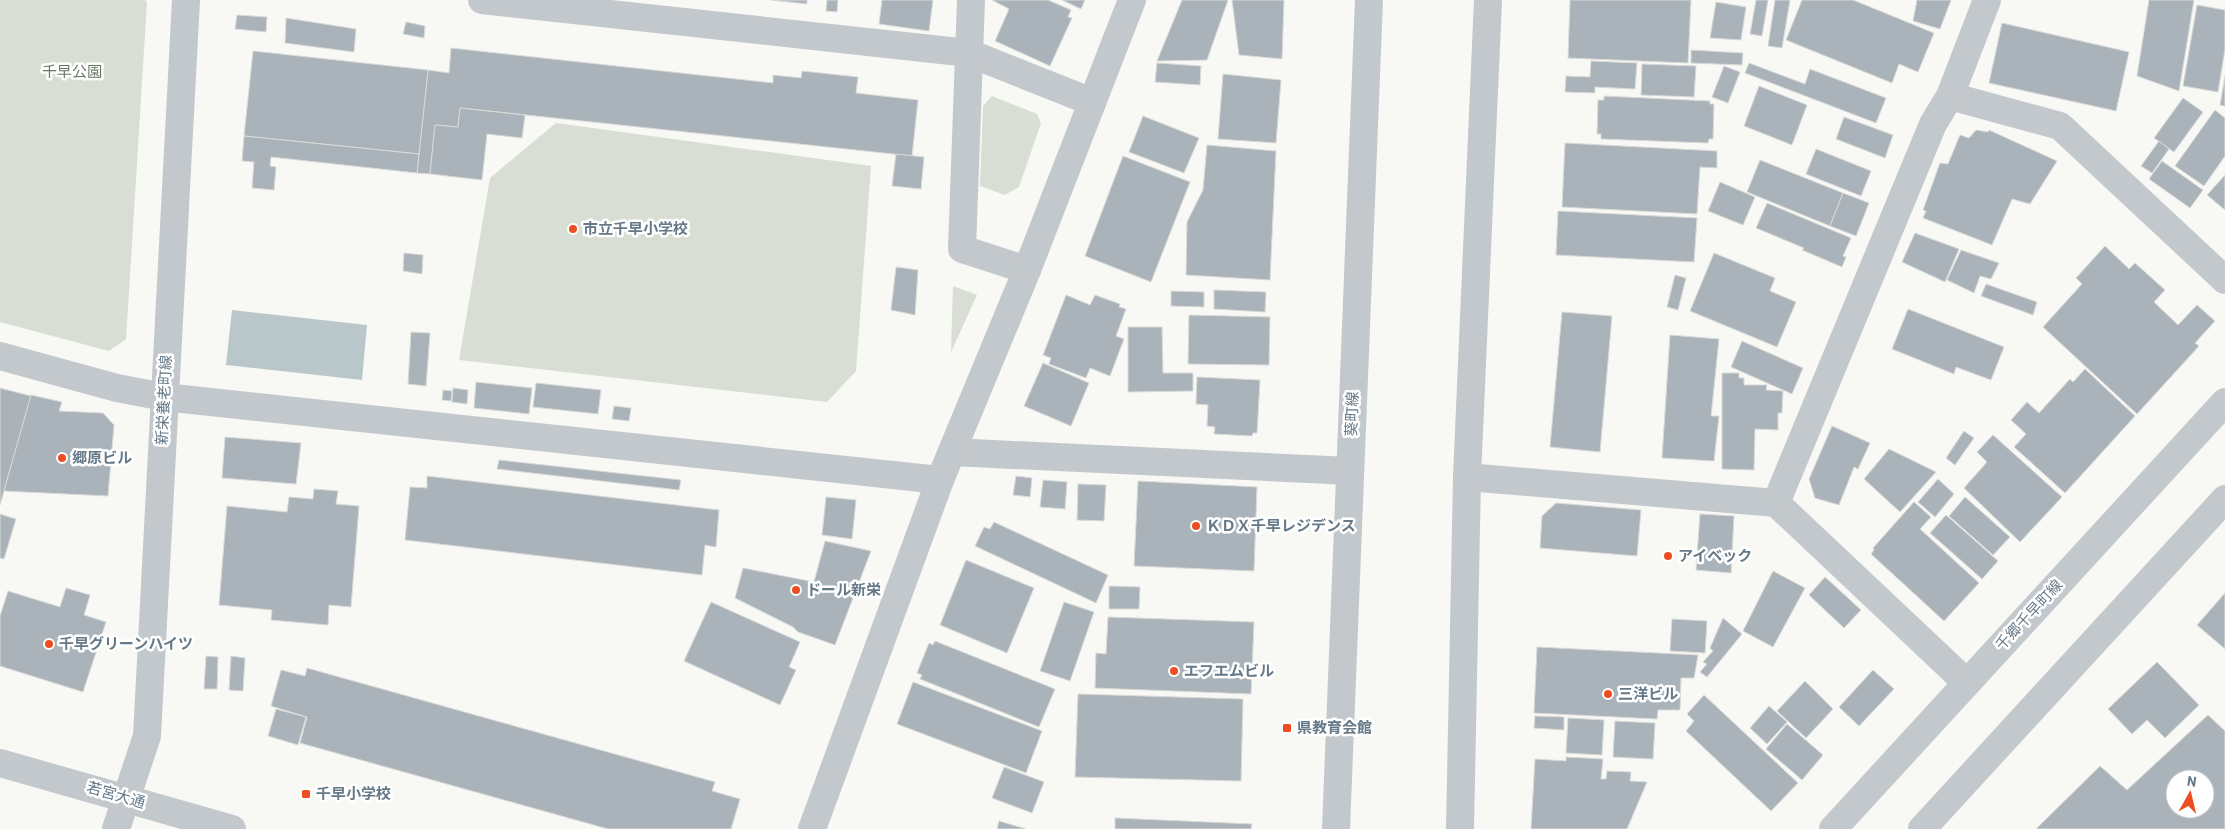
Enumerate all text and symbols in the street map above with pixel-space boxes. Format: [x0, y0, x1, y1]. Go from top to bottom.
park label: 千早公園 [42, 62, 102, 80]
place label: 市立千早小学校 [583, 219, 688, 237]
marker: 市立千早小学校 [567, 223, 579, 235]
street label: 新栄養老町線 [152, 355, 174, 445]
street label: 葵町線 [1341, 391, 1361, 437]
place label: 郷原ビル [72, 448, 132, 466]
marker: 郷原ビル [56, 452, 68, 464]
place label: ＫＤＸ千早レジデンス [1206, 516, 1356, 534]
marker: ＫＤＸ千早レジデンス [1190, 520, 1202, 532]
place label: アイベック [1678, 546, 1752, 564]
marker: アイベック [1662, 550, 1674, 562]
street label: 千郷千早町線 [1991, 575, 2066, 653]
place label: ドール新栄 [806, 580, 881, 598]
marker: ドール新栄 [790, 584, 802, 596]
place label: 千早グリーンハイツ [59, 634, 193, 652]
marker: 千早グリーンハイツ [43, 638, 55, 650]
place label: エフエムビル [1184, 661, 1274, 679]
marker: エフエムビル [1168, 665, 1180, 677]
place label: 三洋ビル [1618, 684, 1678, 702]
marker: 三洋ビル [1602, 688, 1614, 700]
place label: 県教育会館 [1297, 718, 1372, 736]
marker: 県教育会館 [1281, 722, 1293, 734]
north arrow [2165, 769, 2215, 819]
text: N [2186, 772, 2198, 790]
street label: 若宮大通 [85, 777, 148, 811]
place label: 千早小学校 [316, 784, 391, 802]
marker: 千早小学校 [300, 788, 312, 800]

